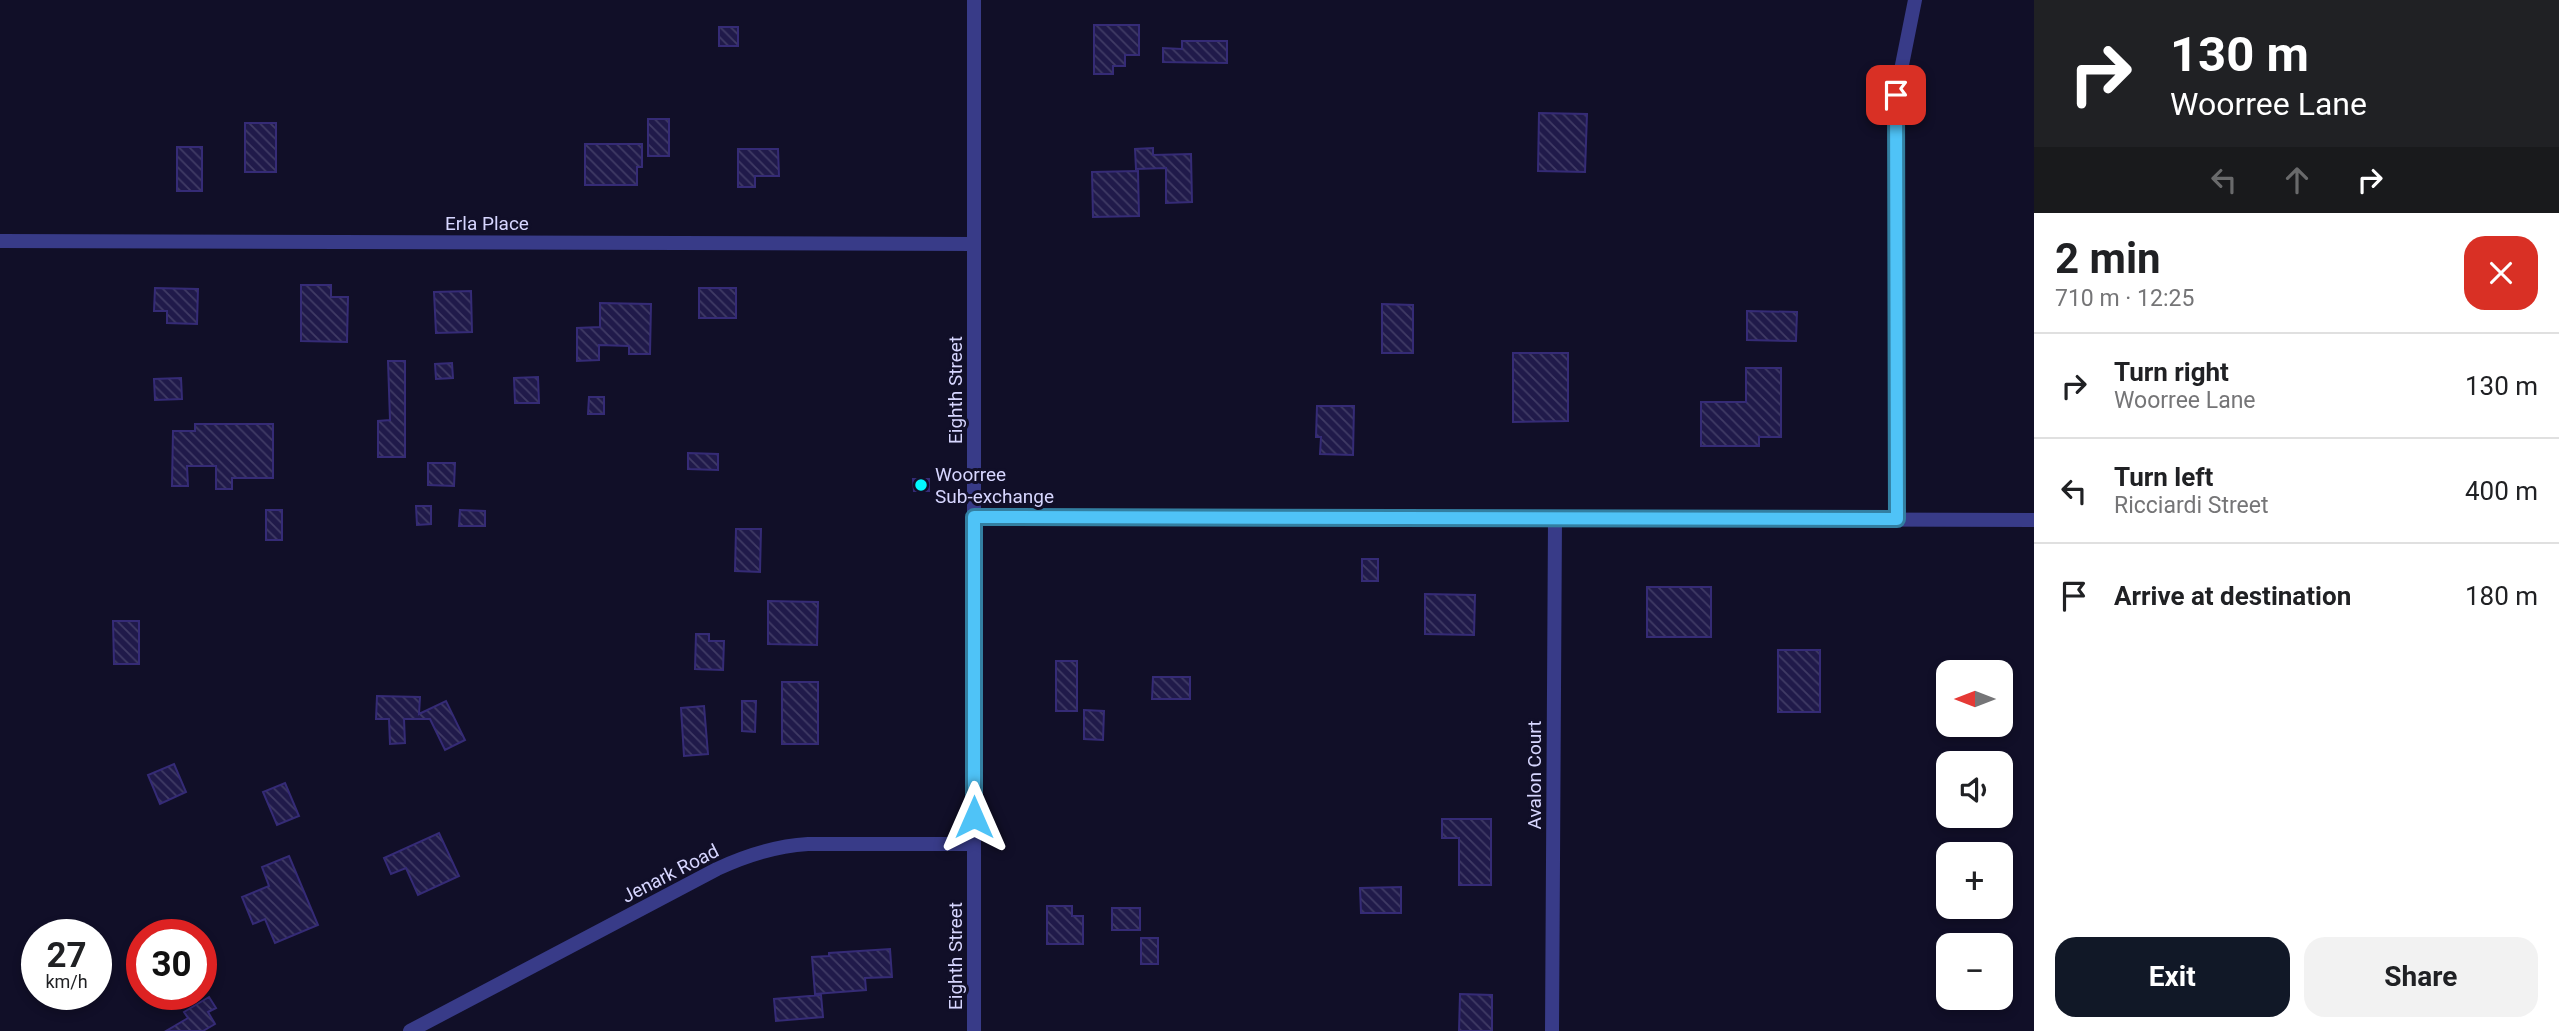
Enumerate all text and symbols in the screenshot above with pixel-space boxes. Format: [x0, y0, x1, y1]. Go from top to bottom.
text: 130 m [2170, 26, 2309, 83]
icon: right [2055, 28, 2146, 119]
pin [1866, 65, 1926, 125]
icon: arrive [1877, 76, 1915, 114]
text: Woorree Lane [2170, 85, 2367, 123]
icon: left [2205, 161, 2243, 199]
icon: ahead [2278, 161, 2316, 199]
icon: right [2351, 161, 2389, 199]
street label: Erla Place [445, 212, 529, 235]
text: 2 min [2055, 234, 2161, 283]
button: close [2464, 236, 2538, 310]
text: 710 m · 12:25 [2055, 285, 2194, 312]
street label: Eighth Street [944, 336, 967, 444]
text: Turn right [2114, 357, 2229, 387]
icon: right [2055, 367, 2093, 405]
text: 130 m [2465, 371, 2538, 401]
text: Woorree Lane [2114, 387, 2256, 414]
text: Turn left [2114, 462, 2213, 492]
place label: Woorree Sub-exchange [935, 463, 1054, 508]
icon: left [2055, 472, 2093, 510]
text: 400 m [2465, 476, 2538, 506]
marker: Woorree Sub-exchange [913, 477, 929, 493]
text: Ricciardi Street [2114, 492, 2268, 519]
icon: arrive [2055, 577, 2093, 615]
text: Arrive at destination [2114, 581, 2351, 611]
text: 180 m [2465, 581, 2538, 611]
north arrow [1936, 660, 2012, 737]
map controls [1936, 660, 2013, 1010]
street label: Avalon Court [1523, 721, 1546, 829]
button: sound [1936, 751, 2013, 828]
position arrow [937, 780, 1011, 854]
street label: Jenark Road [618, 839, 723, 908]
button: + [1936, 842, 2013, 919]
street label: Eighth Street [944, 902, 967, 1010]
speed limit sign: 30 [126, 919, 217, 1010]
button: − [1936, 933, 2013, 1010]
text: 27 [46, 935, 87, 976]
button: Exit [2055, 937, 2290, 1017]
button: Share [2304, 937, 2538, 1017]
text: km/h [45, 971, 88, 992]

